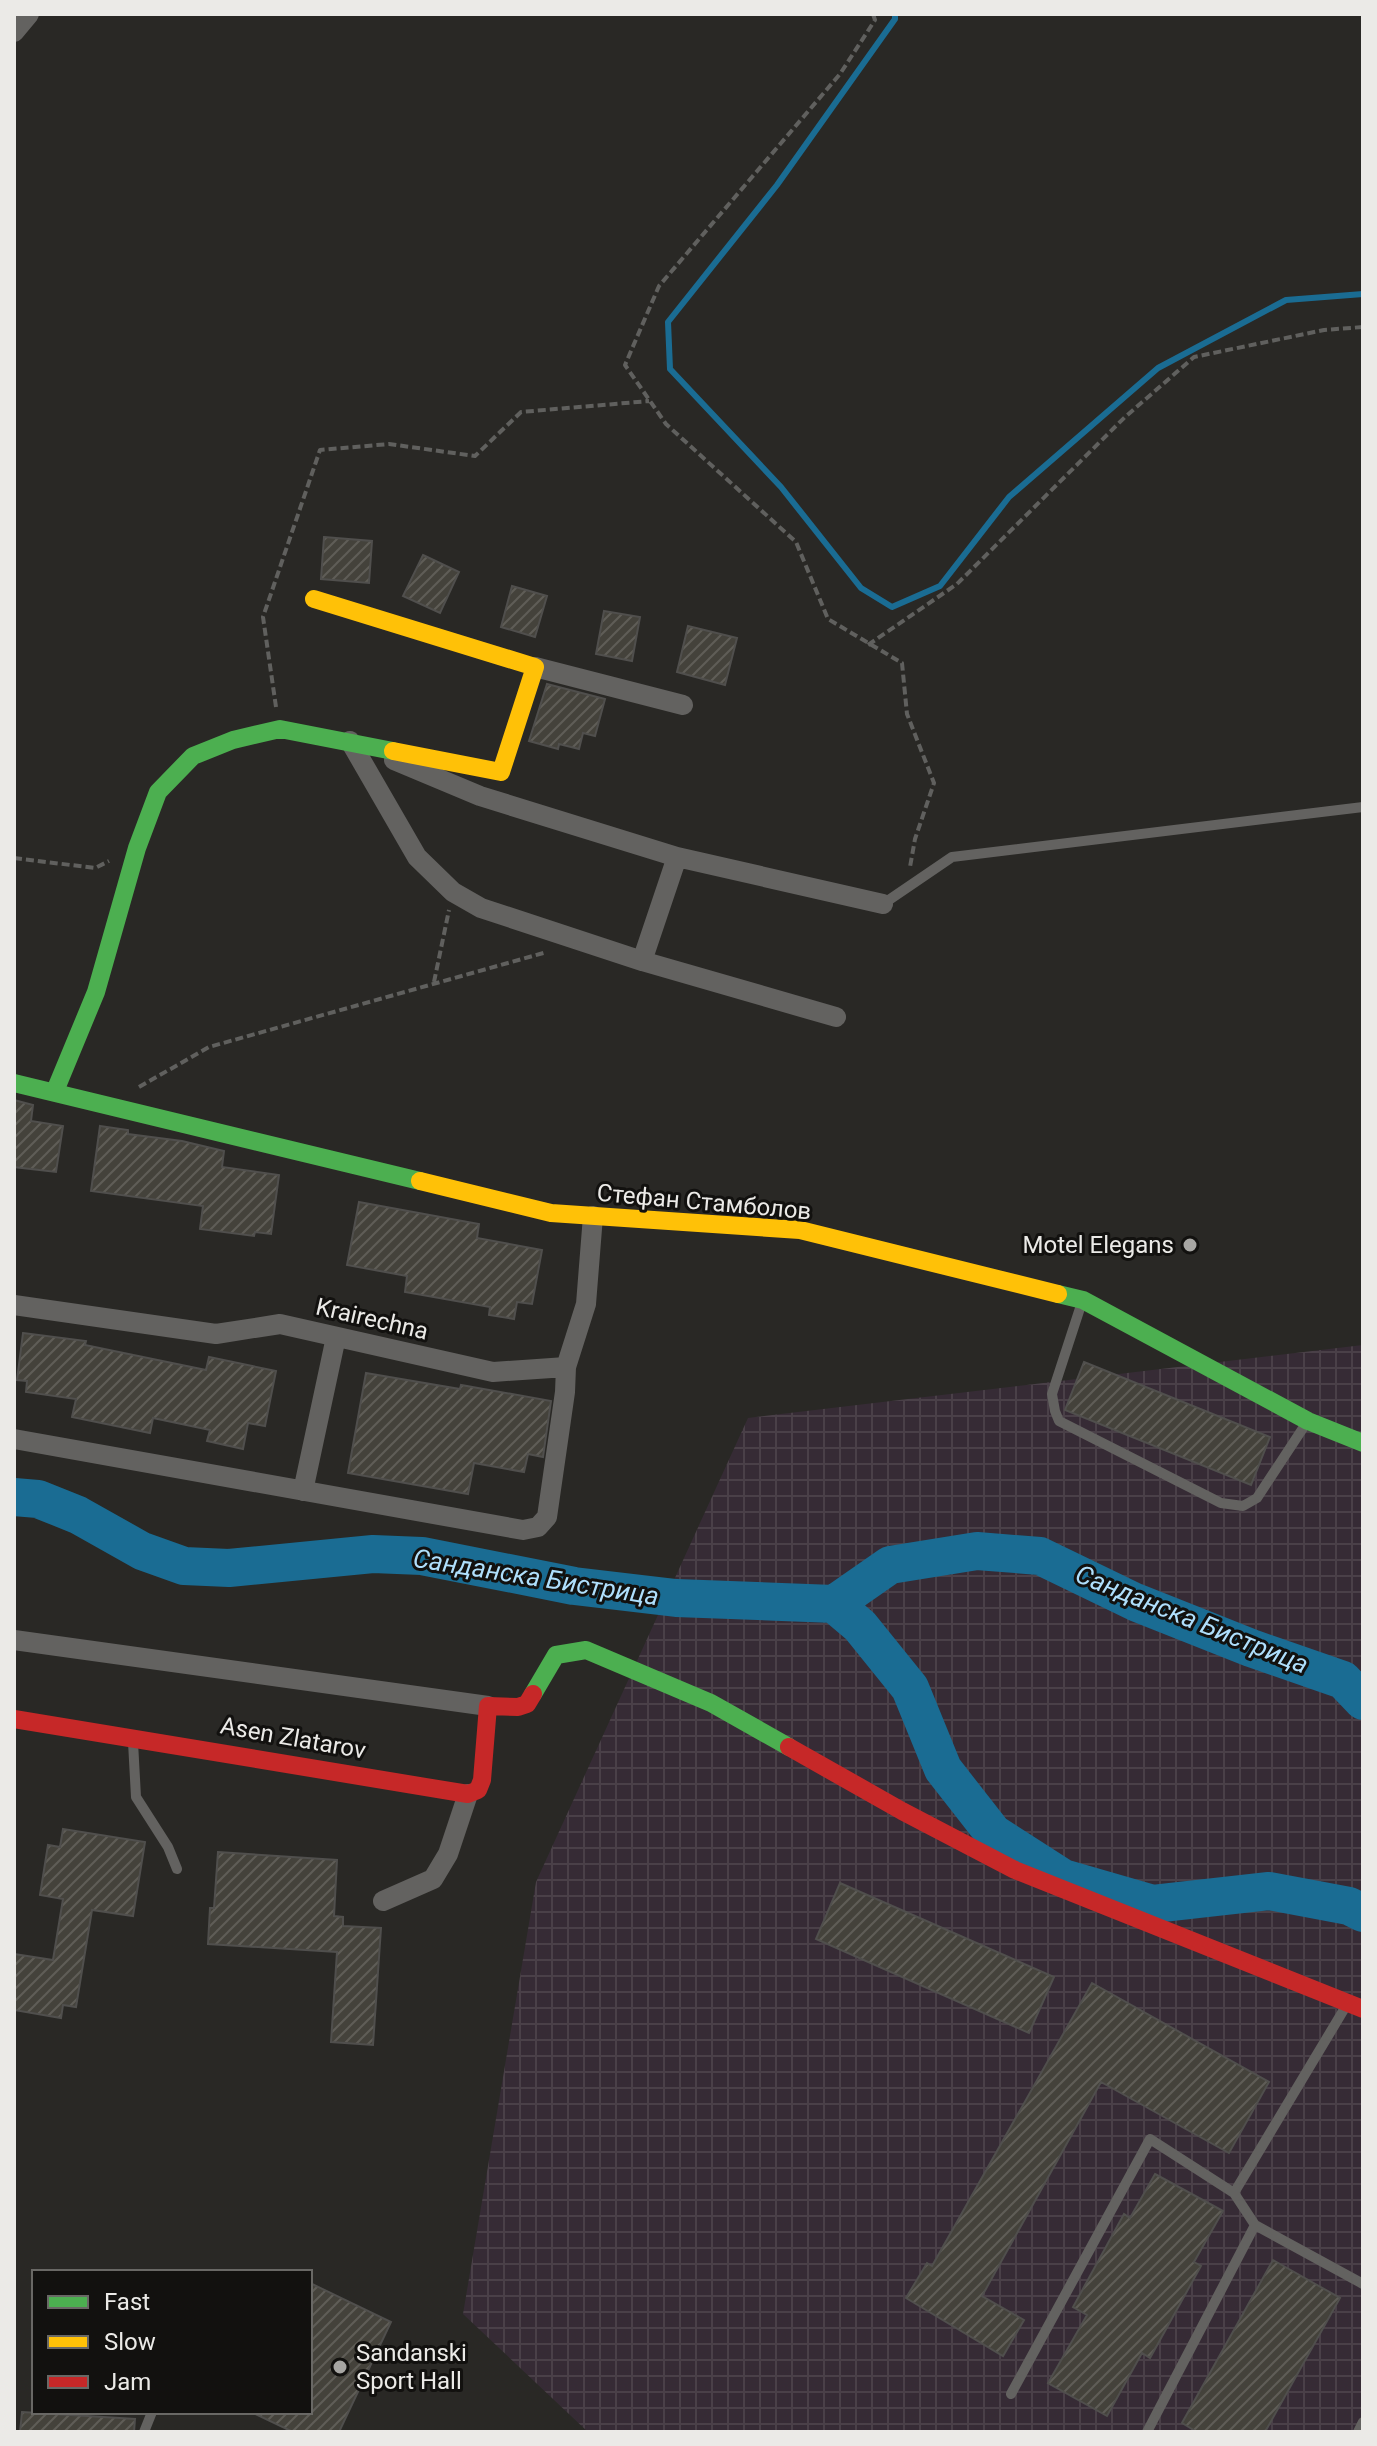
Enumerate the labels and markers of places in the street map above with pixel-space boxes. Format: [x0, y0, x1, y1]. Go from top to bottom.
place label: Motel Elegans [1023, 1231, 1174, 1259]
marker: Motel Elegans [1181, 1236, 1199, 1254]
place label: Sandanski Sport Hall [356, 2339, 467, 2395]
marker: Sandanski Sport Hall [331, 2358, 349, 2376]

